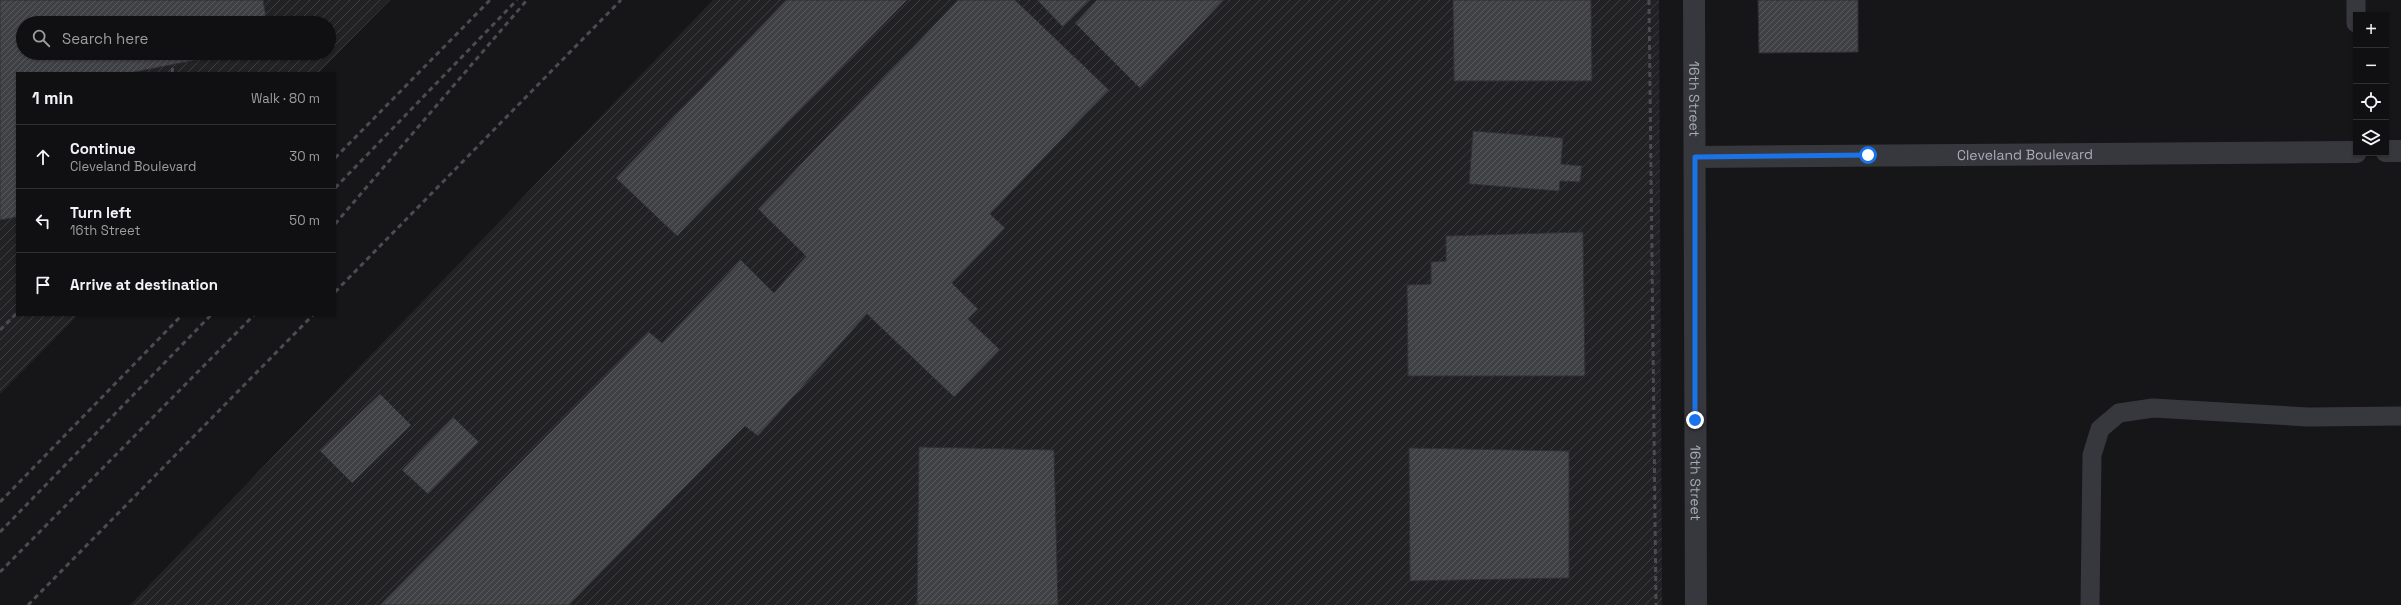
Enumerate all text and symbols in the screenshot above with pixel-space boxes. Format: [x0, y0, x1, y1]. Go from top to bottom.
map controls [2353, 12, 2389, 156]
button: + [2353, 12, 2389, 48]
search box [16, 16, 336, 60]
icon: search [30, 27, 52, 49]
text: Search here [62, 29, 148, 48]
button: − [2353, 48, 2389, 84]
street label: 16th Street [1685, 61, 1703, 137]
button: locate [2353, 84, 2389, 120]
text: 1 min [32, 87, 74, 109]
text: Walk · 80 m [251, 90, 320, 107]
button: layers [2353, 120, 2389, 156]
text: Continue [70, 139, 136, 158]
street label: Cleveland Boulevard [1957, 145, 2093, 164]
icon: ahead [32, 146, 54, 168]
route start [1859, 146, 1877, 164]
text: 30 m [289, 148, 320, 165]
text: Cleveland Boulevard [70, 158, 196, 175]
text: Turn left [70, 203, 132, 222]
icon: left [32, 210, 54, 232]
text: 50 m [289, 212, 320, 229]
text: 16th Street [70, 222, 140, 239]
icon: arrive [32, 274, 54, 296]
text: Arrive at destination [70, 275, 218, 294]
route end [1686, 411, 1704, 429]
street label: 16th Street [1686, 445, 1705, 521]

